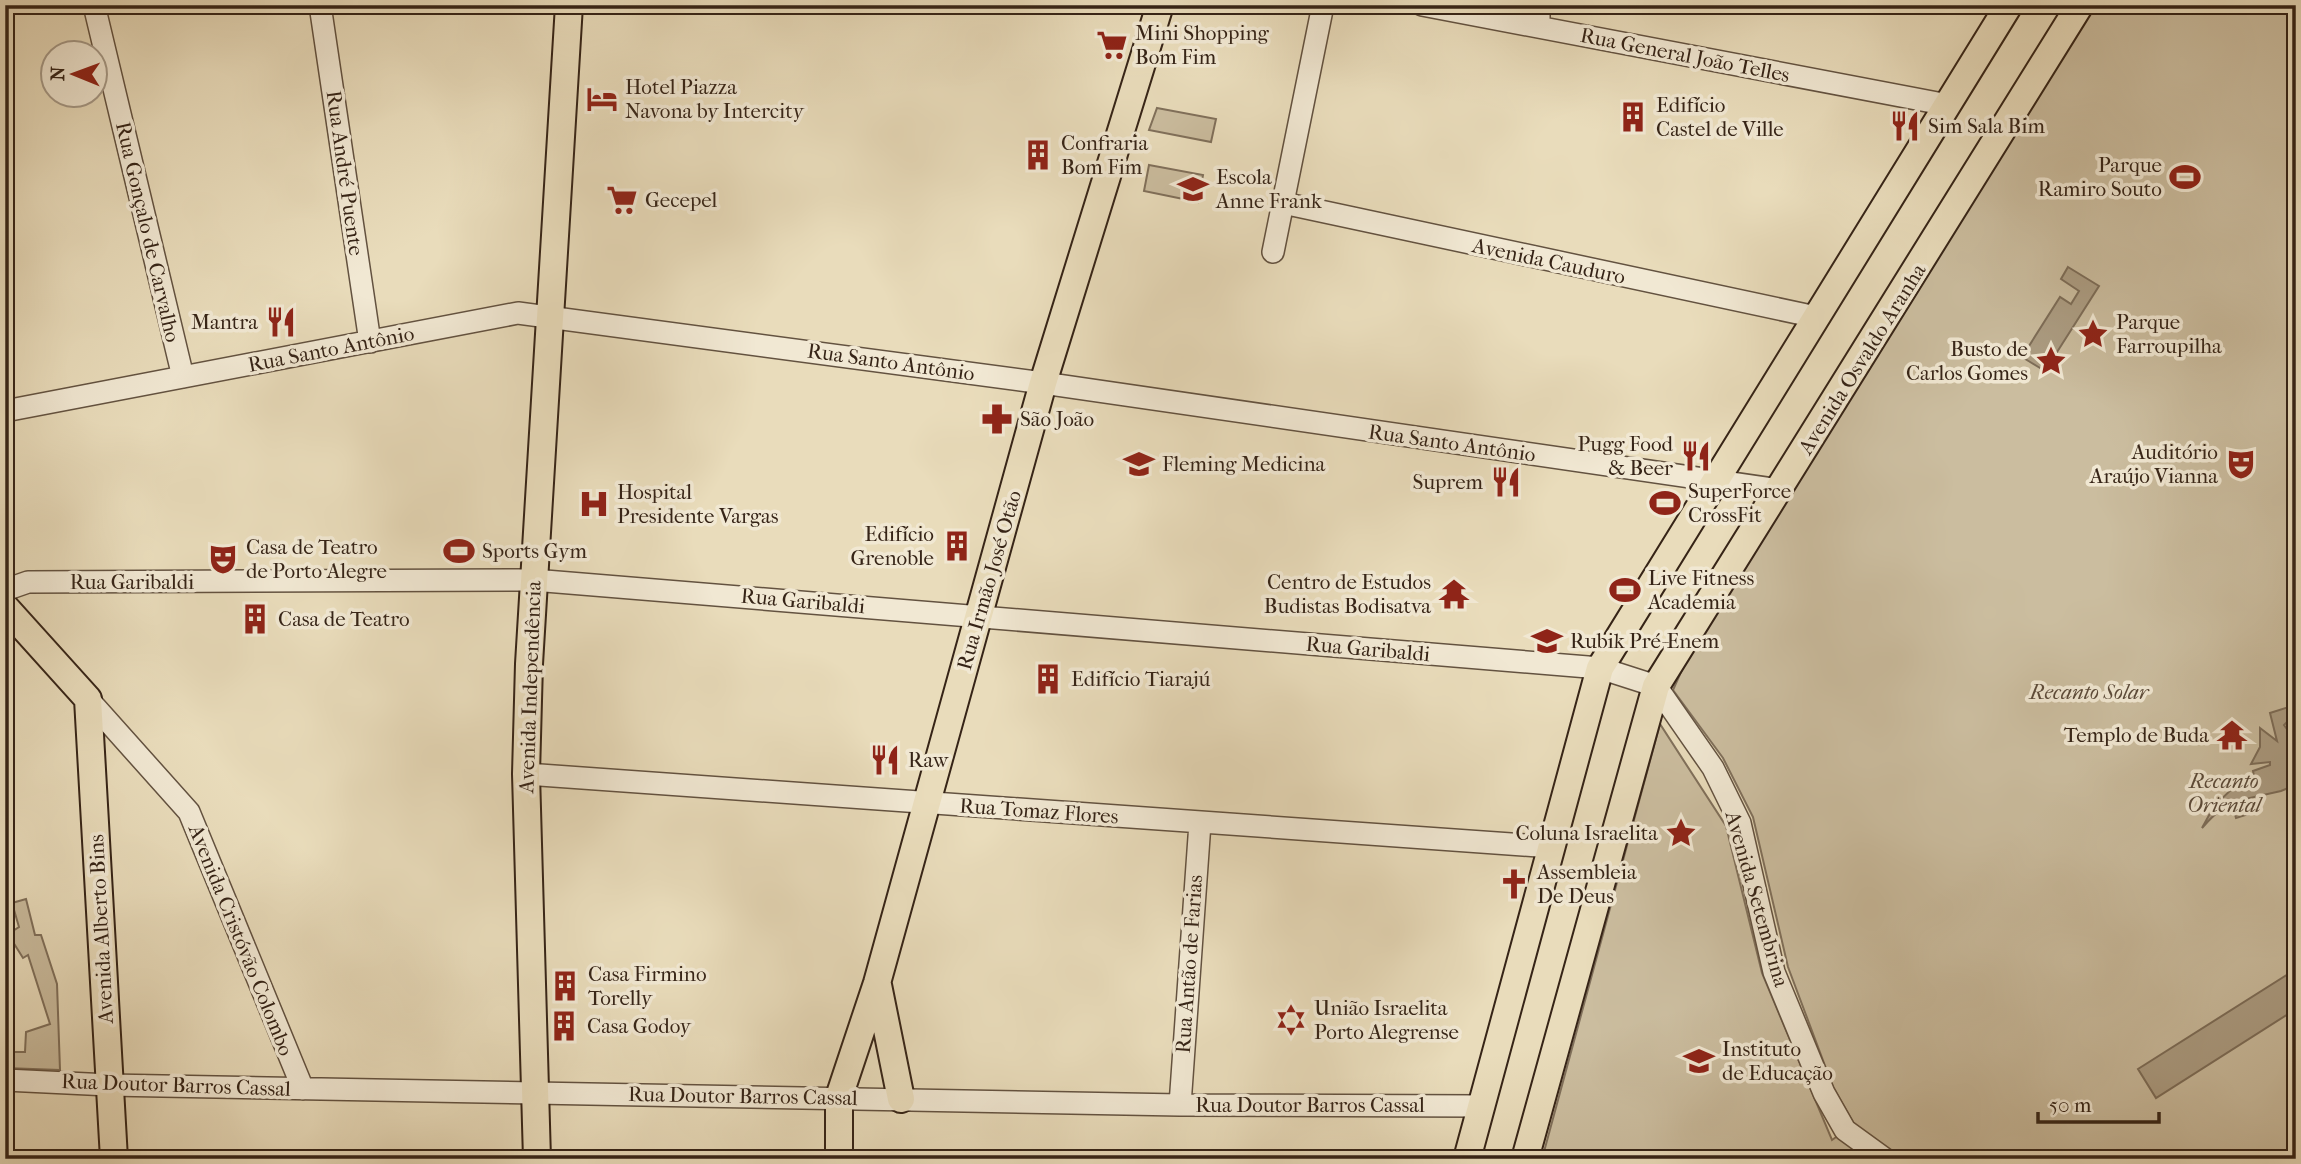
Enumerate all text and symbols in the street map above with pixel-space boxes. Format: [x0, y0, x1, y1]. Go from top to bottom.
place label: Mini Shopping Bom Fim [1135, 21, 1270, 69]
street label: Rua General João Telles [1578, 23, 1792, 87]
supermarket icon: Mini Shopping Bom Fim [1095, 28, 1129, 62]
north arrow [38, 38, 108, 108]
text: N [47, 66, 69, 81]
place label: Hotel Piazza Navona by Intercity [625, 75, 805, 123]
hotel icon: Hotel Piazza Navona by Intercity [585, 82, 619, 116]
street label: Rua André Puente [322, 89, 368, 257]
place label: Edifício Castel de Ville [1656, 93, 1784, 141]
building icon: Edifício Castel de Ville [1616, 100, 1650, 134]
restaurant icon: Sim Sala Bim [1888, 109, 1922, 143]
place label: Sim Sala Bim [1928, 114, 2045, 138]
street label: Rua Gonçalo de Carvalho [111, 119, 185, 345]
place label: Confraria Bom Fim [1061, 131, 1149, 179]
building icon: Confraria Bom Fim [1021, 138, 1055, 172]
place label: Parque Ramiro Souto [2038, 153, 2162, 201]
sports icon: Parque Ramiro Souto [2168, 160, 2202, 194]
place label: Escola Anne Frank [1215, 165, 1322, 213]
school or university icon: Escola Anne Frank [1176, 172, 1210, 206]
supermarket icon: Gecepel [605, 183, 639, 217]
place label: Gecepel [645, 188, 718, 212]
street label: Avenida Cauduro [1469, 233, 1628, 289]
street label: Avenida Osvaldo Aranha [1793, 259, 1931, 460]
restaurant icon: Mantra [264, 305, 298, 339]
place label: Mantra [191, 310, 258, 334]
place label: Parque Farroupilha [2116, 310, 2222, 358]
place icon: Parque Farroupilha [2076, 317, 2110, 351]
street label: Rua Santo Antônio [246, 321, 416, 377]
place label: Busto de Carlos Gomes [1906, 337, 2028, 385]
street label: Rua Santo Antônio [806, 338, 976, 386]
place icon: Busto de Carlos Gomes [2034, 344, 2068, 378]
pharmacy icon: São João [980, 402, 1014, 436]
place label: São João [1020, 407, 1094, 431]
street label: Rua Santo Antônio [1367, 419, 1537, 467]
place label: Pugg Food & Beer [1578, 432, 1674, 480]
restaurant icon: Pugg Food & Beer [1679, 439, 1713, 473]
place label: Auditório Araújo Vianna [2089, 440, 2218, 488]
school or university icon: Fleming Medicina [1122, 447, 1156, 481]
theatre icon: Auditório Araújo Vianna [2224, 447, 2258, 481]
place label: Fleming Medicina [1162, 452, 1326, 476]
restaurant icon: Suprem [1489, 465, 1523, 499]
place label: Suprem [1412, 470, 1484, 494]
place label: SuperForce CrossFit [1688, 479, 1791, 527]
place label: Hospital Presidente Vargas [617, 480, 779, 528]
sports icon: SuperForce CrossFit [1648, 486, 1682, 520]
hospital icon: Hospital Presidente Vargas [577, 487, 611, 521]
street label: Rua Irmão José Otão [952, 487, 1026, 673]
place label: Edifício Grenoble [850, 522, 934, 570]
building icon: Edifício Grenoble [940, 529, 974, 563]
sports icon: Sports Gym [442, 534, 476, 568]
place label: Casa de Teatro de Porto Alegre [246, 535, 387, 583]
place label: Sports Gym [482, 539, 587, 563]
theatre icon: Casa de Teatro de Porto Alegre [206, 542, 240, 576]
place label: Live Fitness Academia [1647, 566, 1755, 614]
street label: Rua Garibaldi [70, 570, 194, 594]
place label: Centro de Estudos Budistas Bodisatva [1264, 570, 1431, 618]
sports icon: Live Fitness Academia [1608, 573, 1642, 607]
temple icon: Centro de Estudos Budistas Bodisatva [1437, 577, 1471, 611]
street label: Avenida Independência [514, 580, 546, 795]
street label: Rua Garibaldi [740, 584, 866, 618]
building icon: Casa de Teatro [238, 602, 272, 636]
place label: Casa de Teatro [278, 607, 410, 631]
school or university icon: Rubik Pré-Enem [1530, 624, 1564, 658]
place label: Rubik Pré-Enem [1570, 629, 1720, 653]
street label: Rua Garibaldi [1305, 632, 1431, 666]
building icon: Edifício Tiarajú [1031, 662, 1065, 696]
place label: Edifício Tiarajú [1071, 667, 1211, 691]
park label: Recanto Solar [2028, 680, 2150, 704]
temple icon: Templo de Buda [2215, 718, 2249, 752]
place label: Templo de Buda [2064, 723, 2209, 747]
restaurant icon: Raw [868, 743, 902, 777]
place label: Raw [908, 748, 950, 772]
park label: Recanto Oriental [2187, 769, 2264, 817]
street label: Rua Tomaz Flores [959, 793, 1120, 829]
street label: Avenida Setembrina [1720, 807, 1794, 990]
place icon: Coluna Israelita [1664, 816, 1698, 850]
street label: Avenida Cristóvão Colombo [183, 820, 298, 1059]
place label: Coluna Israelita [1515, 821, 1658, 845]
street label: Avenida Alberto Bins [84, 833, 118, 1025]
place label: Assembleia De Deus [1536, 860, 1637, 908]
church icon: Assembleia De Deus [1497, 867, 1531, 901]
street label: Rua Antão de Farias [1171, 874, 1207, 1054]
place label: Casa Firmino Torelly [588, 962, 707, 1010]
building icon: Casa Firmino Torelly [548, 969, 582, 1003]
place label: União Israelita Porto Alegrense [1314, 996, 1459, 1044]
synagogue icon: União Israelita Porto Alegrense [1274, 1003, 1308, 1037]
building icon: Casa Godoy [547, 1009, 581, 1043]
place label: Casa Godoy [587, 1014, 692, 1038]
place label: Instituto de Educação [1722, 1037, 1833, 1085]
school or university icon: Instituto de Educação [1682, 1044, 1716, 1078]
street label: Rua Doutor Barros Cassal [61, 1069, 291, 1101]
scale bar [2038, 1080, 2159, 1124]
street label: Rua Doutor Barros Cassal [628, 1082, 858, 1110]
street label: Rua Doutor Barros Cassal [1195, 1093, 1425, 1117]
text: 50 m [2049, 1093, 2092, 1117]

